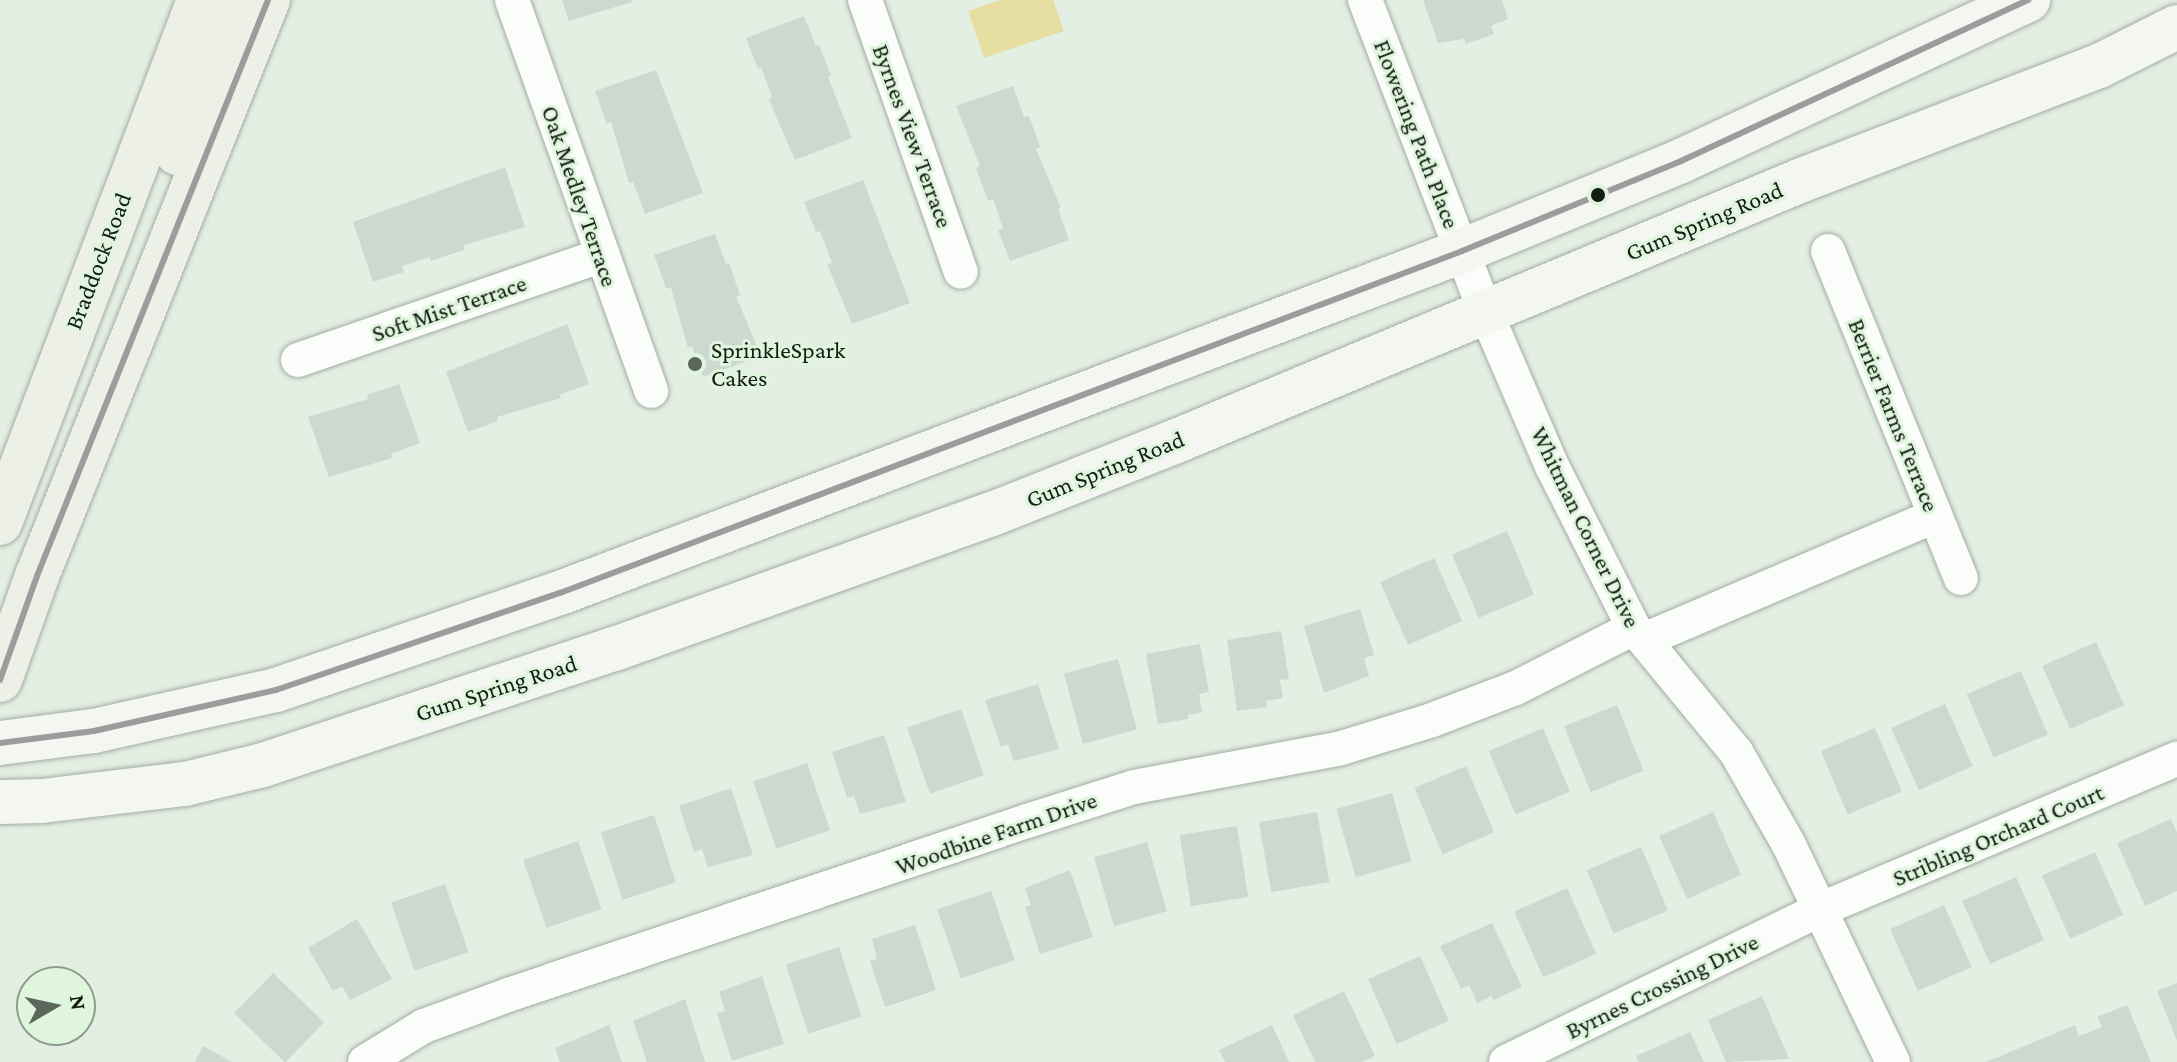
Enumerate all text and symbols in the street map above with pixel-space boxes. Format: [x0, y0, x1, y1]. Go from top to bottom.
street label: Flowering Path Place [1368, 36, 1466, 232]
street label: Byrnes View Terrace [866, 40, 960, 232]
street label: Oak Medley Terrace [536, 102, 624, 290]
street label: Gum Spring Road [1621, 175, 1787, 267]
unlabelled marker [1590, 187, 1606, 203]
street label: Braddock Road [59, 189, 137, 333]
street label: Soft Mist Terrace [368, 268, 530, 348]
street label: Berrier Farms Terrace [1842, 314, 1946, 516]
place label: SprinkleSpark Cakes [711, 336, 846, 392]
marker: SprinkleSpark Cakes [686, 355, 704, 373]
street label: Whitman Corner Drive [1525, 422, 1647, 632]
street label: Gum Spring Road [1022, 424, 1188, 514]
street label: Gum Spring Road [412, 648, 580, 728]
street label: Stribling Orchard Court [1888, 778, 2108, 892]
street label: Woodbine Farm Drive [892, 785, 1100, 881]
street label: Byrnes Crossing Drive [1561, 927, 1763, 1045]
north arrow [16, 966, 96, 1046]
text: N [65, 993, 92, 1012]

